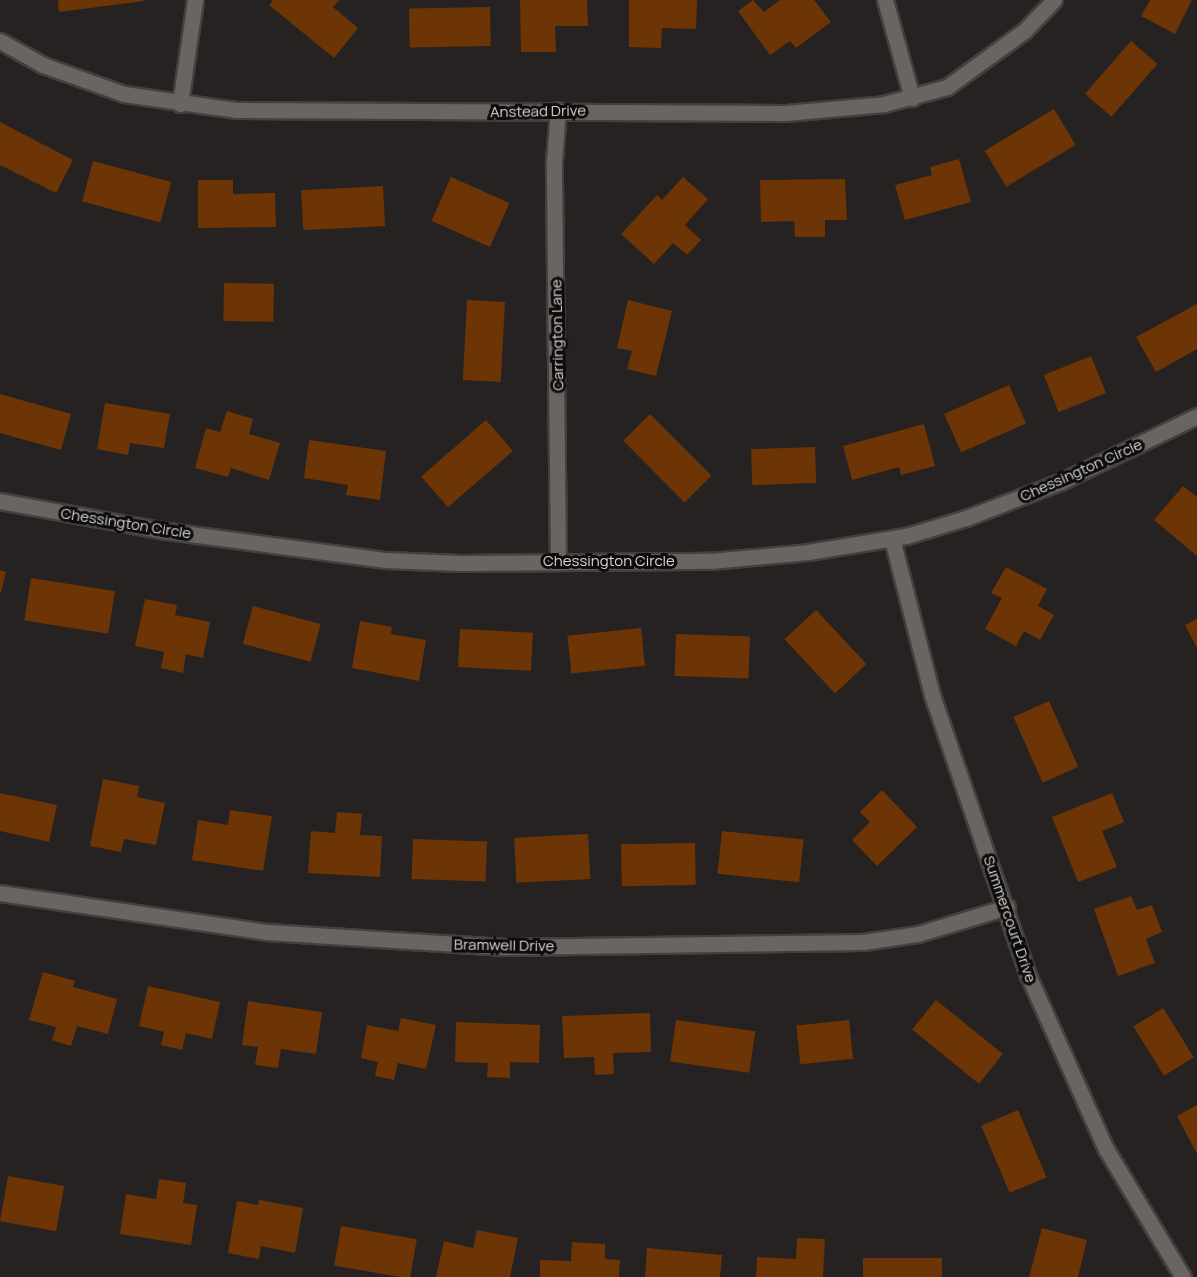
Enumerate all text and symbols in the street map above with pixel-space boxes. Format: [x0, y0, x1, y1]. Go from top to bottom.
street label: Anstead Drive [490, 101, 586, 121]
street label: Carrington Lane [547, 279, 567, 391]
street label: Chessington Circle [1017, 435, 1145, 505]
street label: Chessington Circle [60, 504, 192, 542]
street label: Chessington Circle [543, 552, 675, 570]
street label: Summercourt Drive [980, 853, 1040, 985]
street label: Bramwell Drive [454, 935, 554, 955]

